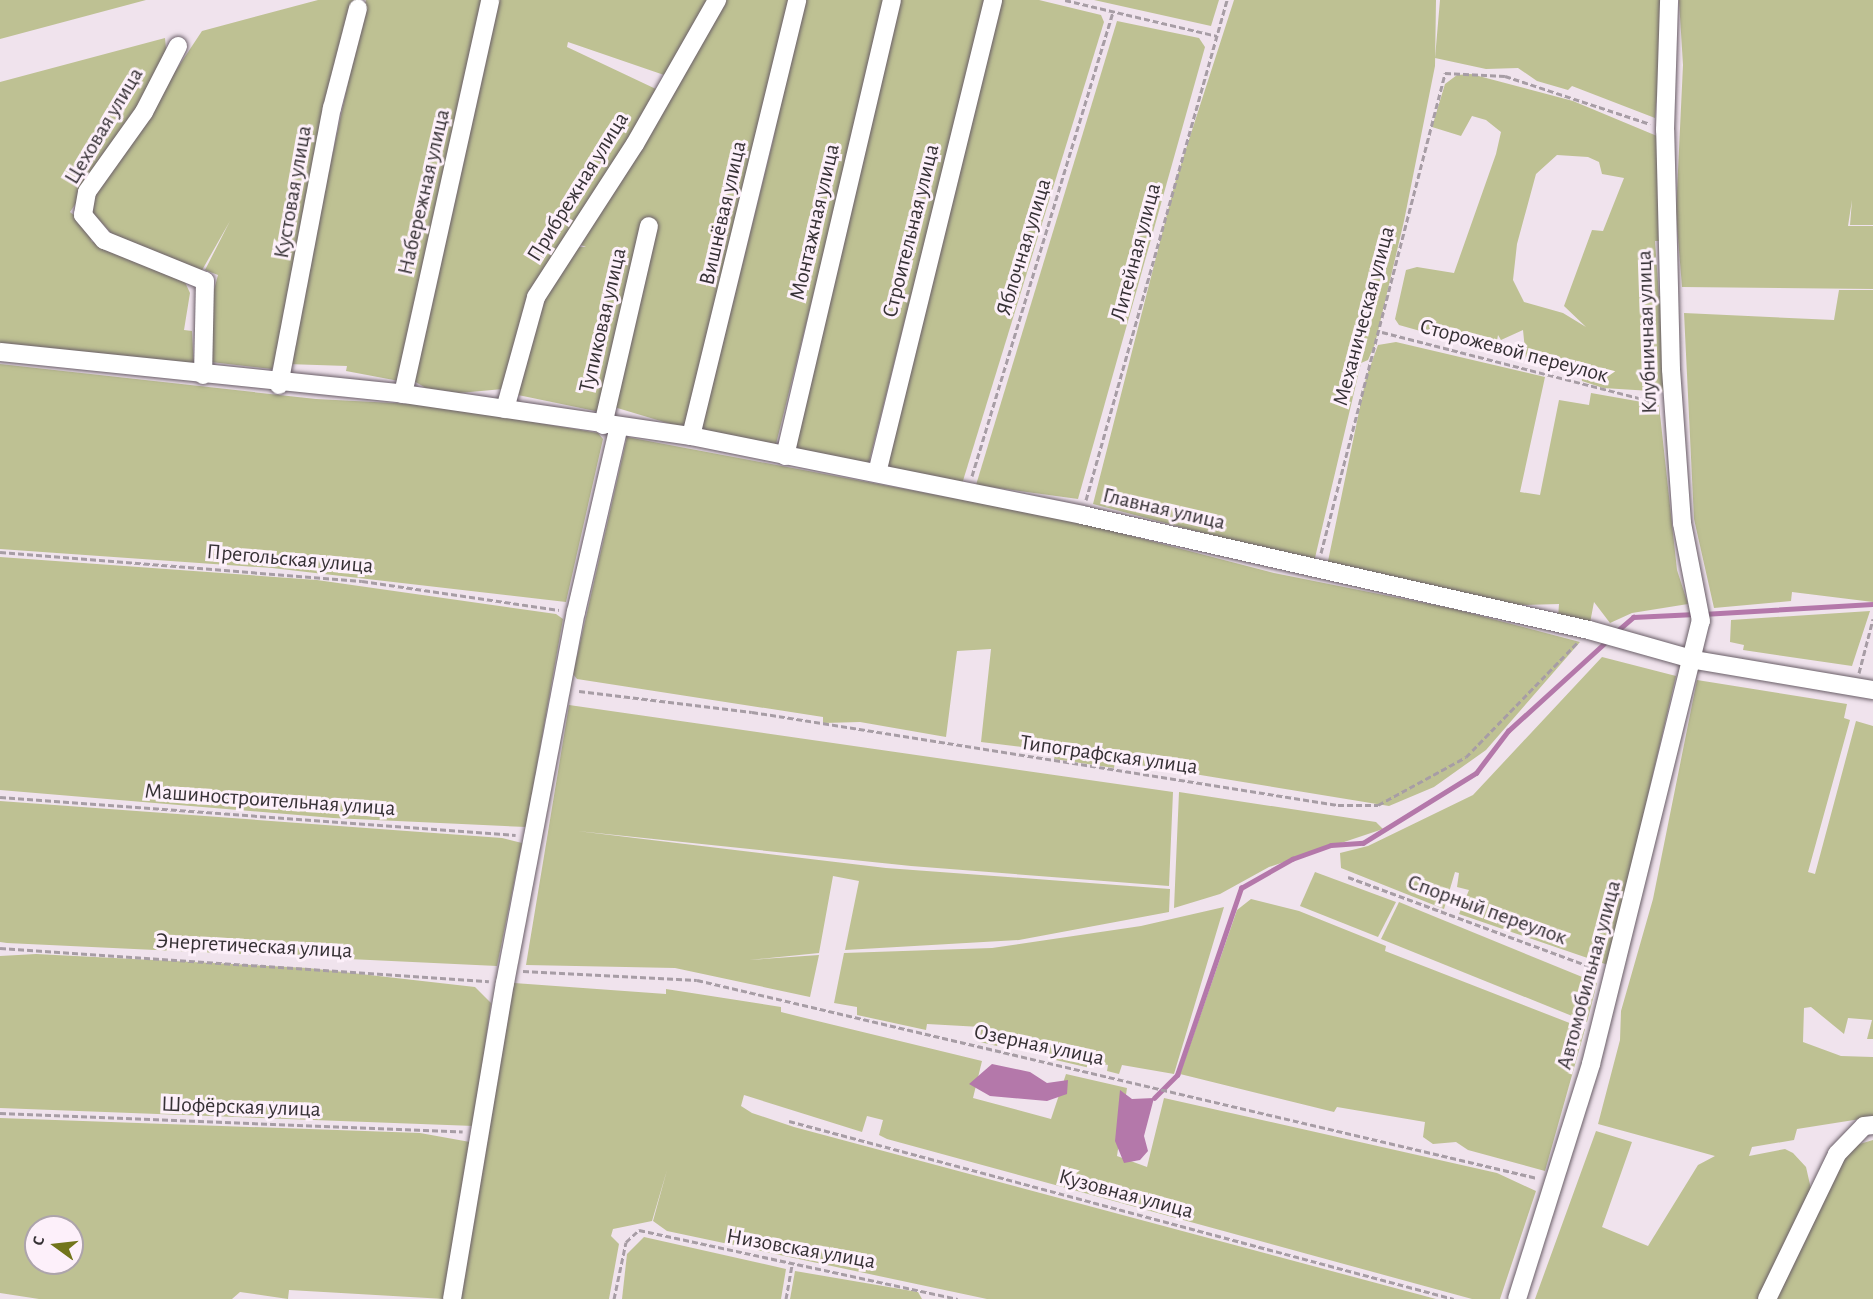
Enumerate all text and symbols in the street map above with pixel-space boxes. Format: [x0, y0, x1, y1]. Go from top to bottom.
street label: Цеховая улица [59, 63, 149, 189]
street label: Набережная улица [392, 107, 456, 277]
street label: Прибрежная улица [521, 107, 635, 267]
street label: Кустовая улица [268, 123, 318, 261]
street label: Вишнёвая улица [694, 138, 752, 288]
street label: Монтажная улица [784, 141, 846, 303]
street label: Строительная улица [877, 142, 945, 320]
street label: Яблочная улица [991, 175, 1057, 319]
street label: Литейная улица [1105, 180, 1167, 324]
street label: Механическая улица [1327, 223, 1401, 409]
street label: Тупиковая улица [574, 245, 632, 395]
street label: Клубничная улица [1631, 250, 1663, 414]
street label: Сторожевой переулок [1417, 313, 1611, 389]
street label: Главная улица [1100, 482, 1228, 536]
street label: Прегольская улица [206, 539, 374, 579]
street label: Типографская улица [1019, 729, 1199, 781]
street label: Машиностроительная улица [144, 778, 396, 822]
street label: Спорный переулок [1404, 869, 1570, 951]
street label: Автомобильная улица [1551, 878, 1627, 1072]
street label: Энергетическая улица [155, 928, 353, 964]
street label: Озерная улица [971, 1018, 1107, 1072]
street label: Шофёрская улица [161, 1091, 321, 1123]
street label: Кузовная улица [1056, 1163, 1196, 1225]
north arrow [24, 1215, 84, 1275]
street label: Низовская улица [724, 1223, 878, 1275]
text: С [30, 1235, 47, 1247]

